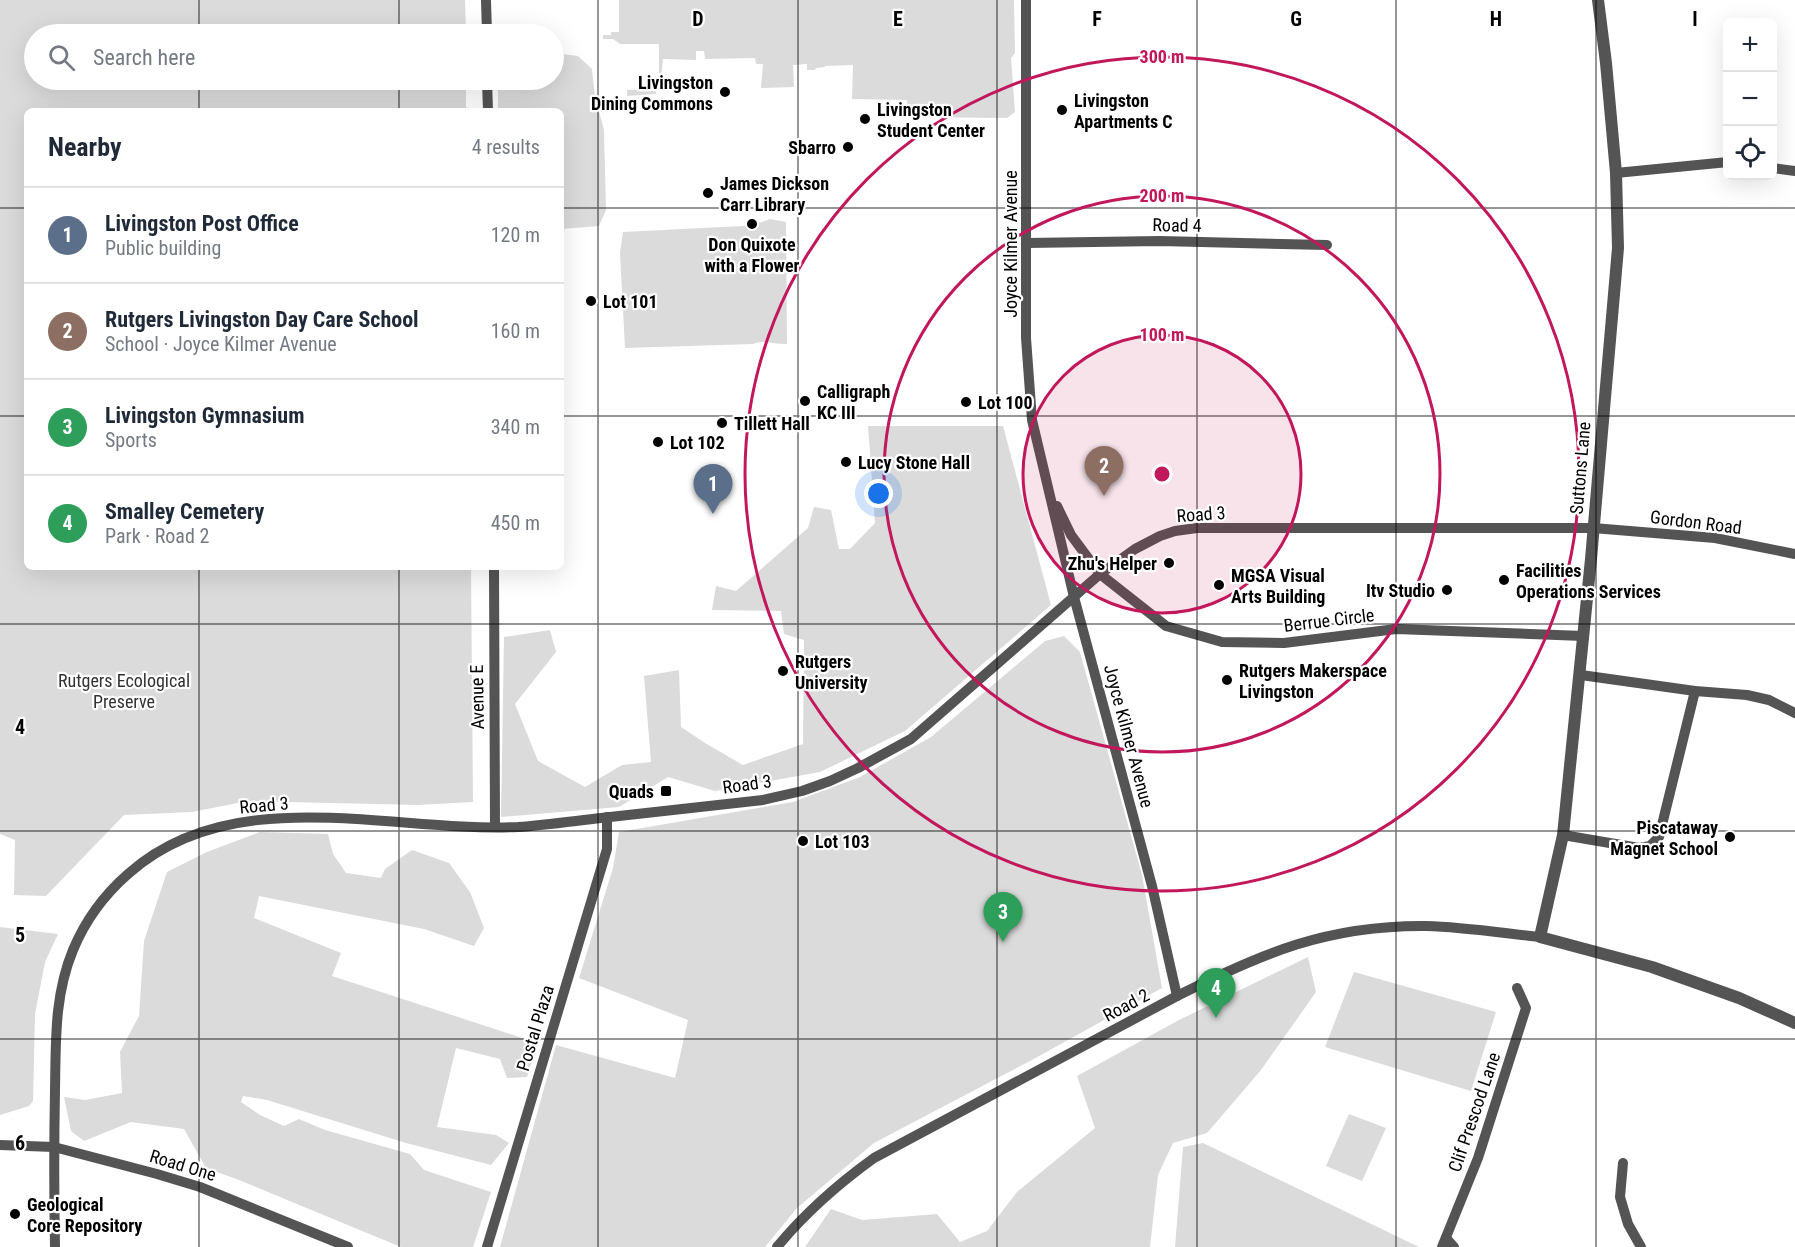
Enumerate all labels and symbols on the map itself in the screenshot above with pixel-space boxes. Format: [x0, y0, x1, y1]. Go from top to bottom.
text: D [692, 7, 704, 31]
text: E [893, 7, 903, 31]
text: F [1092, 7, 1102, 31]
text: G [1290, 7, 1302, 31]
text: H [1490, 7, 1502, 31]
text: I [1692, 7, 1698, 31]
text: 300 m [1140, 46, 1184, 67]
place label: Livingston Dining Commons [591, 72, 713, 114]
marker: Livingston Dining Commons [718, 85, 732, 99]
place label: Livingston Apartments C [1074, 90, 1173, 132]
place label: Livingston Student Center [877, 99, 985, 141]
marker: Livingston Apartments C [1055, 103, 1069, 117]
marker: Livingston Student Center [858, 112, 872, 126]
place label: Sbarro [788, 137, 836, 158]
marker: Sbarro [841, 140, 855, 154]
street label: Joyce Kilmer Avenue [1000, 170, 1021, 318]
place label: James Dickson Carr Library [720, 173, 829, 215]
text: 200 m [1140, 185, 1184, 206]
marker: James Dickson Carr Library [701, 186, 715, 200]
street label: Road 4 [1152, 214, 1202, 236]
marker: Don Quixote with a Flower [745, 217, 759, 231]
place label: Don Quixote with a Flower [704, 234, 800, 276]
place label: Lot 101 [603, 291, 658, 312]
marker: Lot 101 [584, 294, 598, 308]
text: 100 m [1140, 324, 1184, 345]
place label: Calligraph KC III [817, 381, 890, 423]
place label: Lot 100 [978, 392, 1033, 413]
marker: Calligraph KC III [798, 394, 812, 408]
marker: Lot 100 [959, 395, 973, 409]
place label: Tillett Hall [734, 413, 810, 434]
marker: Tillett Hall [715, 416, 729, 430]
street label: Suttons Lane [1565, 421, 1595, 515]
place label: Lot 102 [670, 432, 725, 453]
marker: Lot 102 [651, 435, 665, 449]
pin: 2 [1084, 446, 1124, 496]
place label: Lucy Stone Hall [858, 452, 970, 473]
marker: Lucy Stone Hall [839, 455, 853, 469]
pin: 1 [694, 464, 732, 514]
centre of rings [1152, 464, 1172, 484]
your location [864, 479, 893, 508]
street label: Road 3 [1176, 502, 1226, 526]
street label: Gordon Road [1649, 506, 1743, 538]
place label: Zhu's Helper [1068, 553, 1157, 574]
marker: Zhu's Helper [1162, 556, 1176, 570]
place label: Facilities Operations Services [1516, 560, 1661, 602]
place label: MGSA Visual Arts Building [1231, 565, 1325, 607]
marker: Facilities Operations Services [1497, 573, 1511, 587]
marker: MGSA Visual Arts Building [1212, 578, 1226, 592]
place label: Itv Studio [1366, 580, 1435, 601]
marker: Itv Studio [1440, 583, 1454, 597]
street label: Berrue Circle [1283, 604, 1375, 636]
place label: Rutgers University [795, 651, 867, 693]
place label: Rutgers Makerspace Livingston [1239, 660, 1387, 702]
street label: Joyce Kilmer Avenue [1100, 662, 1158, 810]
street label: Avenue E [466, 664, 488, 730]
marker: Rutgers University [776, 664, 790, 678]
park label: Rutgers Ecological Preserve [58, 670, 190, 712]
marker: Rutgers Makerspace Livingston [1220, 673, 1234, 687]
text: 4 [15, 715, 25, 739]
street label: Road 3 [721, 770, 773, 798]
place label: Quads [609, 781, 654, 802]
marker: Quads [659, 784, 673, 798]
street label: Road 3 [239, 792, 289, 818]
place label: Piscataway Magnet School [1610, 817, 1718, 859]
marker: Piscataway Magnet School [1723, 830, 1737, 844]
place label: Lot 103 [815, 831, 870, 852]
marker: Lot 103 [796, 834, 810, 848]
pin: 3 [984, 892, 1022, 942]
text: 5 [15, 923, 25, 947]
pin: 4 [1196, 968, 1236, 1018]
street label: Postal Plaza [512, 983, 558, 1073]
street label: Road 2 [1099, 984, 1153, 1026]
street label: Clif Prescod Lane [1444, 1049, 1504, 1175]
text: 6 [15, 1131, 25, 1155]
street label: Road One [147, 1145, 219, 1185]
place label: Geological Core Repository [27, 1194, 142, 1236]
marker: Geological Core Repository [8, 1207, 22, 1221]

